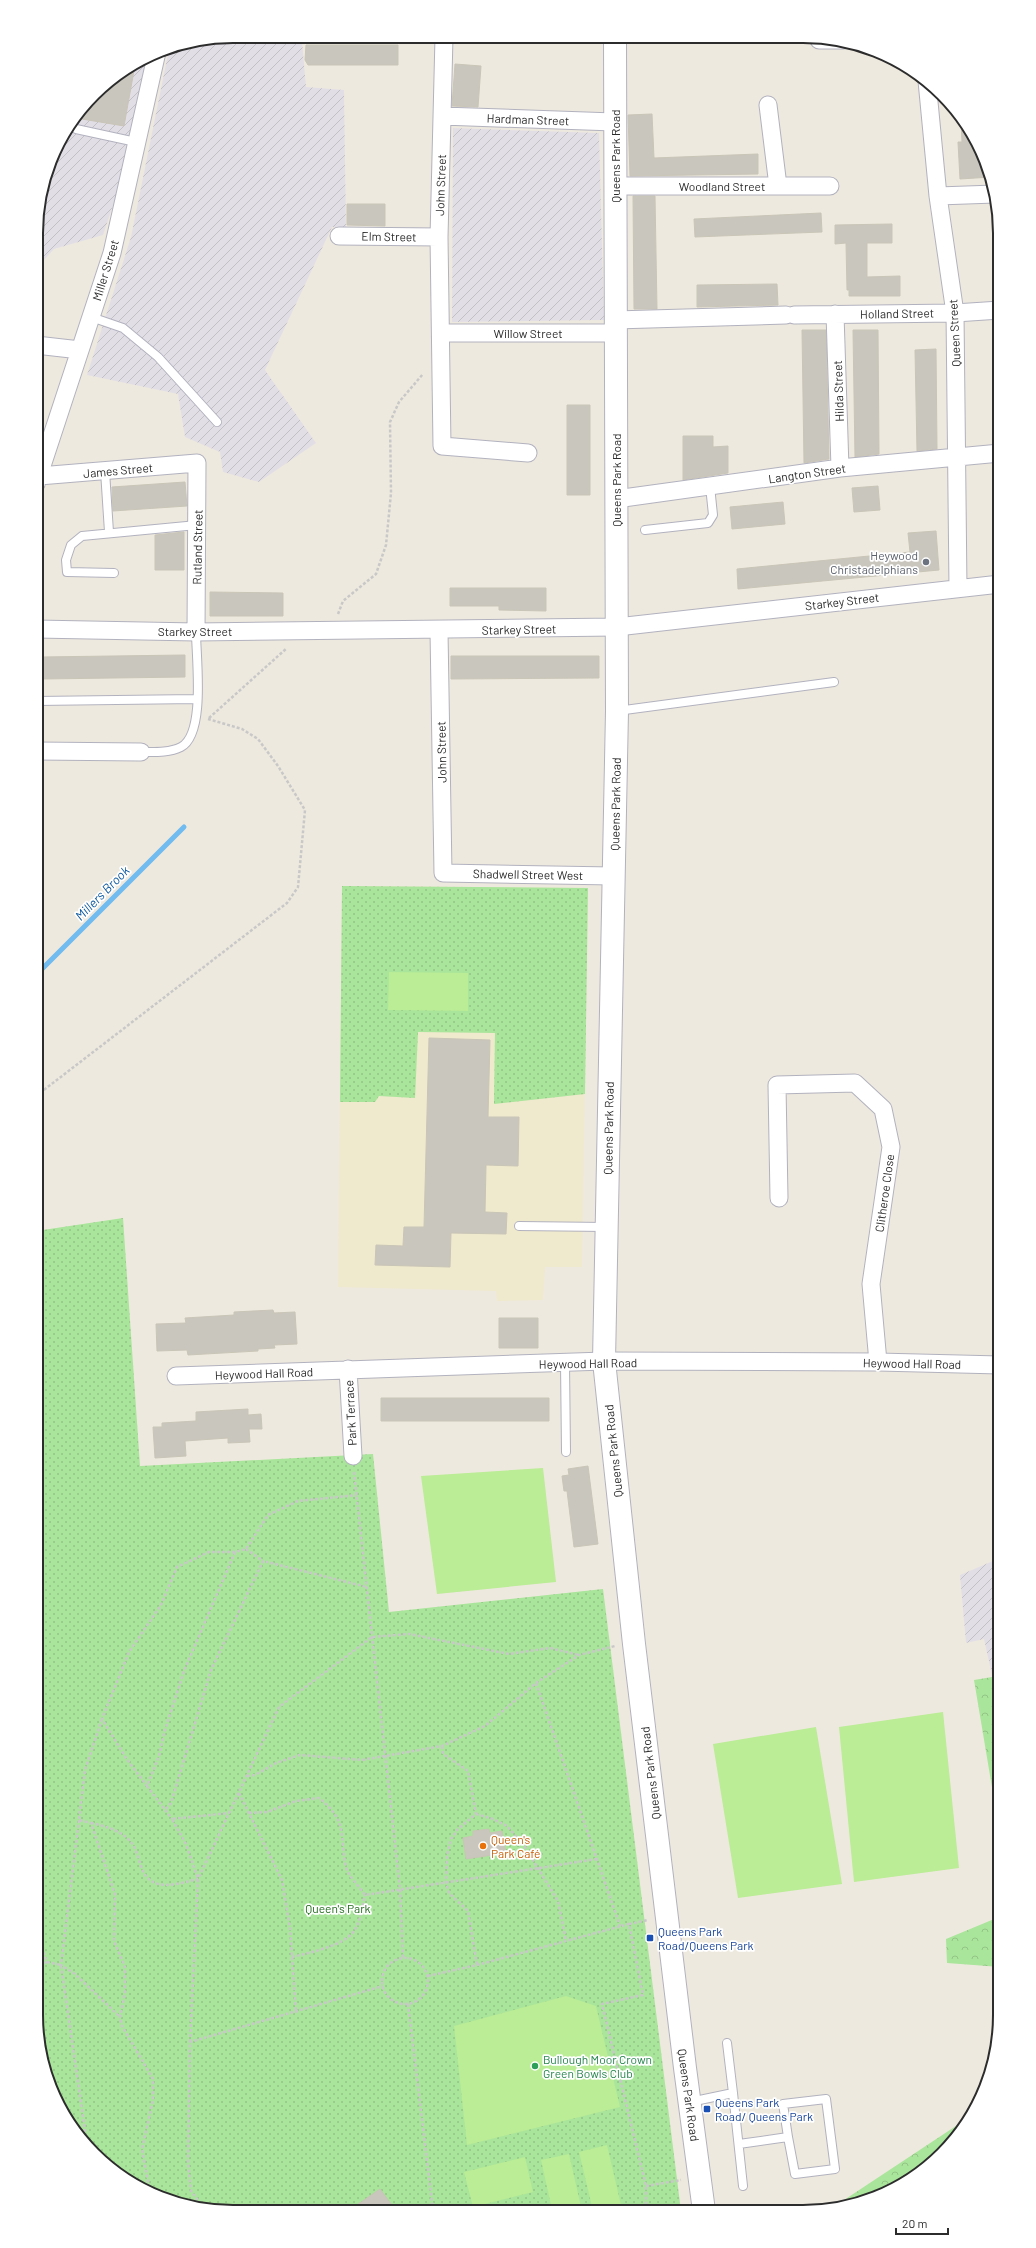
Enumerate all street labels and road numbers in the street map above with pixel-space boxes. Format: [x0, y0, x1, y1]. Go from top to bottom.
street label: Queens Park Road [608, 109, 622, 203]
street label: Hardman Street [487, 111, 569, 127]
street label: John Street [432, 154, 448, 216]
street label: Woodland Street [679, 179, 765, 193]
street label: Elm Street [361, 229, 417, 243]
street label: Miller Street [89, 238, 121, 302]
street label: Queen Street [945, 299, 963, 367]
street label: Holland Street [860, 305, 934, 321]
street label: Willow Street [493, 326, 563, 340]
street label: Hilda Street [830, 360, 846, 422]
street label: Queens Park Road [609, 433, 623, 527]
street label: James Street [82, 460, 154, 480]
street label: Langton Street [767, 461, 847, 485]
street label: Rutland Street [189, 509, 205, 585]
street label: Starkey Street [804, 590, 880, 612]
street label: Starkey Street [482, 621, 556, 637]
street label: Starkey Street [158, 624, 232, 638]
street label: John Street [433, 721, 449, 783]
street label: Queens Park Road [607, 757, 623, 851]
street label: Shadwell Street West [473, 866, 583, 882]
street label: Queens Park Road [600, 1081, 616, 1175]
street label: Clitheroe Close [872, 1153, 896, 1233]
street label: Heywood Hall Road [539, 1355, 637, 1371]
street label: Heywood Hall Road [863, 1355, 961, 1371]
street label: Heywood Hall Road [215, 1364, 313, 1382]
street label: Park Terrace [341, 1380, 359, 1446]
street label: Queens Park Road [601, 1404, 625, 1498]
street label: Queens Park Road [637, 1726, 663, 1820]
street label: Queens Park Road [676, 2048, 702, 2142]

